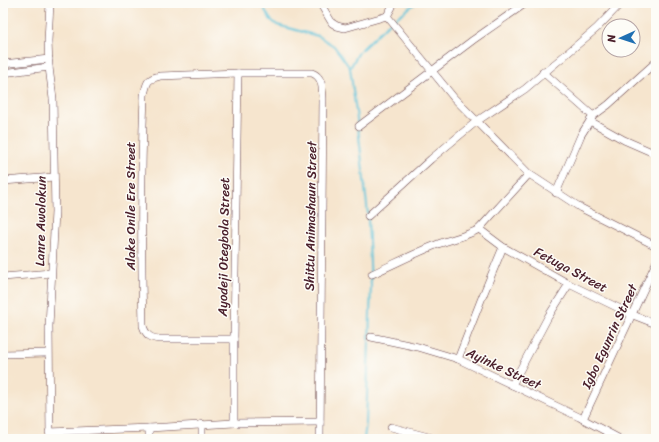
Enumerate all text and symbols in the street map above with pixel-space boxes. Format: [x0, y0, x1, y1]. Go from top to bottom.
north arrow [601, 18, 641, 58]
text: N [602, 34, 621, 44]
street label: Shittu Animashaun Street [298, 140, 323, 291]
street label: Alake Onile Ere Street [119, 141, 142, 271]
street label: Lanre Awolokun [28, 176, 53, 266]
street label: Ayodeji Otegbola Street [211, 177, 236, 318]
street label: Fetuga Street [530, 240, 612, 299]
street label: Igbo Egunrin Street [575, 279, 644, 393]
street label: Ayinke Street [462, 341, 546, 396]

